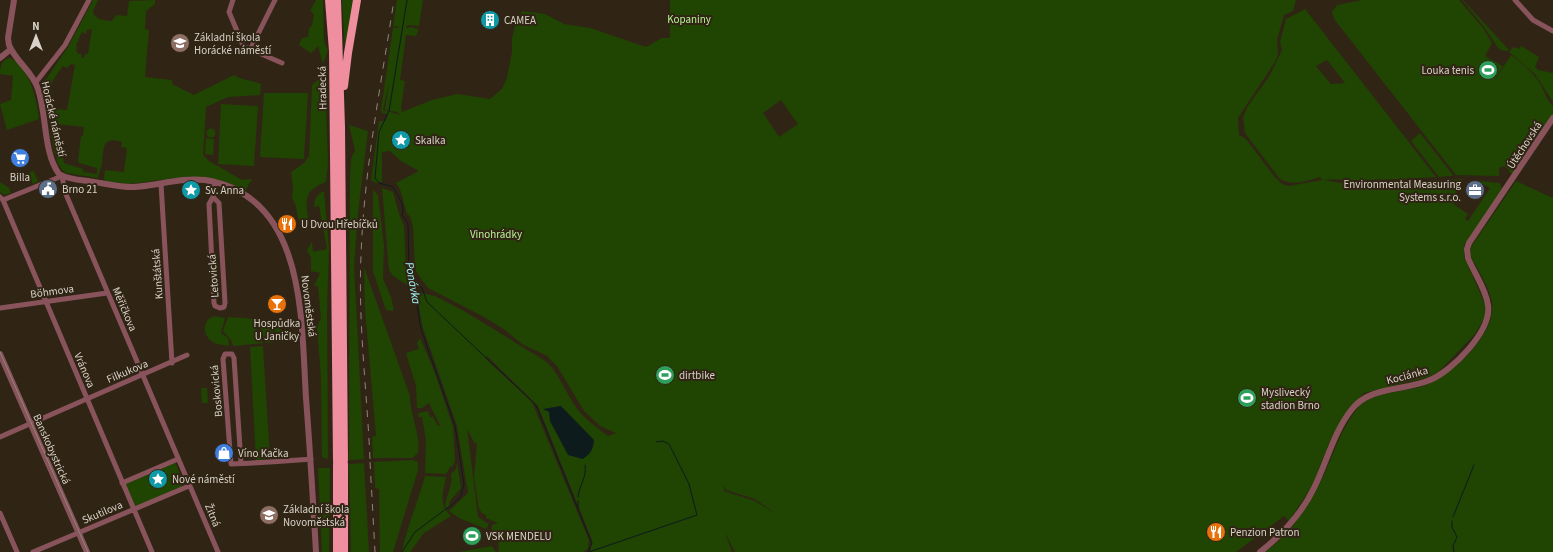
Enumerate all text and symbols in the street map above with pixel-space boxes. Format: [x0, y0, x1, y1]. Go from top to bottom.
building icon: CAMEA [479, 9, 501, 31]
park label: Kopaniny [667, 12, 711, 27]
place label: CAMEA [504, 13, 536, 28]
north arrow [16, 16, 56, 56]
text: N [32, 19, 40, 34]
place label: Základní škola Horácké náměstí [194, 30, 271, 58]
school or university icon: Základní škola Horácké náměstí [169, 32, 191, 54]
sports icon: Louka tenis [1477, 59, 1499, 81]
place label: Louka tenis [1421, 63, 1474, 78]
street label: Hradecká [315, 66, 330, 110]
street label: Horácké náměstí [38, 80, 70, 159]
street label: Útěchovská [1504, 119, 1545, 172]
place icon: Skalka [390, 129, 412, 151]
place label: Skalka [415, 133, 445, 148]
supermarket icon: Billa [9, 147, 31, 169]
place label: Billa [10, 170, 30, 185]
place label: Environmental Measuring Systems s.r.o. [1344, 177, 1461, 205]
public building icon: Brno 21 [37, 178, 59, 200]
place icon: Sv. Anna [180, 179, 202, 201]
office icon: Environmental Measuring Systems s.r.o. [1464, 179, 1486, 201]
place label: Brno 21 [62, 182, 97, 197]
place label: Sv. Anna [205, 183, 244, 198]
restaurant icon: U Dvou Hřebíčků [276, 213, 298, 235]
place label: U Dvou Hřebíčků [301, 217, 378, 232]
park label: Vinohrádky [470, 227, 522, 242]
street label: Kunštátská [148, 248, 167, 300]
street label: Letovická [204, 254, 223, 298]
water label: Ponávka [400, 261, 425, 306]
street label: Novoměstská [297, 274, 320, 338]
street label: Böhmova [29, 281, 75, 302]
street label: Měřičkova [109, 285, 141, 334]
bar icon: Hospůdka U Janičky [266, 293, 288, 315]
place label: Hospůdka U Janičky [254, 316, 300, 344]
street label: Vránova [70, 350, 99, 390]
street label: Filkukova [104, 356, 150, 387]
street label: Kociánka [1385, 363, 1430, 388]
street label: Boskovická [207, 364, 226, 417]
sports icon: dirtbike [654, 364, 676, 386]
place label: dirtbike [679, 368, 715, 383]
place label: Myslivecký stadion Brno [1261, 385, 1320, 413]
sports icon: Myslivecký stadion Brno [1236, 387, 1258, 409]
street label: Banskobystrická [29, 412, 74, 487]
shop icon: Víno Kačka [213, 442, 235, 464]
place label: Víno Kačka [238, 446, 289, 461]
place icon: Nové náměstí [147, 468, 169, 490]
place label: Nové náměstí [172, 472, 235, 487]
street label: Skutilova [80, 497, 125, 528]
street label: Žitná [201, 501, 224, 529]
place label: Základní škola Novoměstská [283, 502, 349, 530]
school or university icon: Základní škola Novoměstská [258, 504, 280, 526]
restaurant icon: Penzion Patron [1205, 521, 1227, 543]
sports icon: VSK MENDELU [461, 525, 483, 547]
place label: Penzion Patron [1230, 525, 1300, 540]
place label: VSK MENDELU [486, 529, 552, 544]

